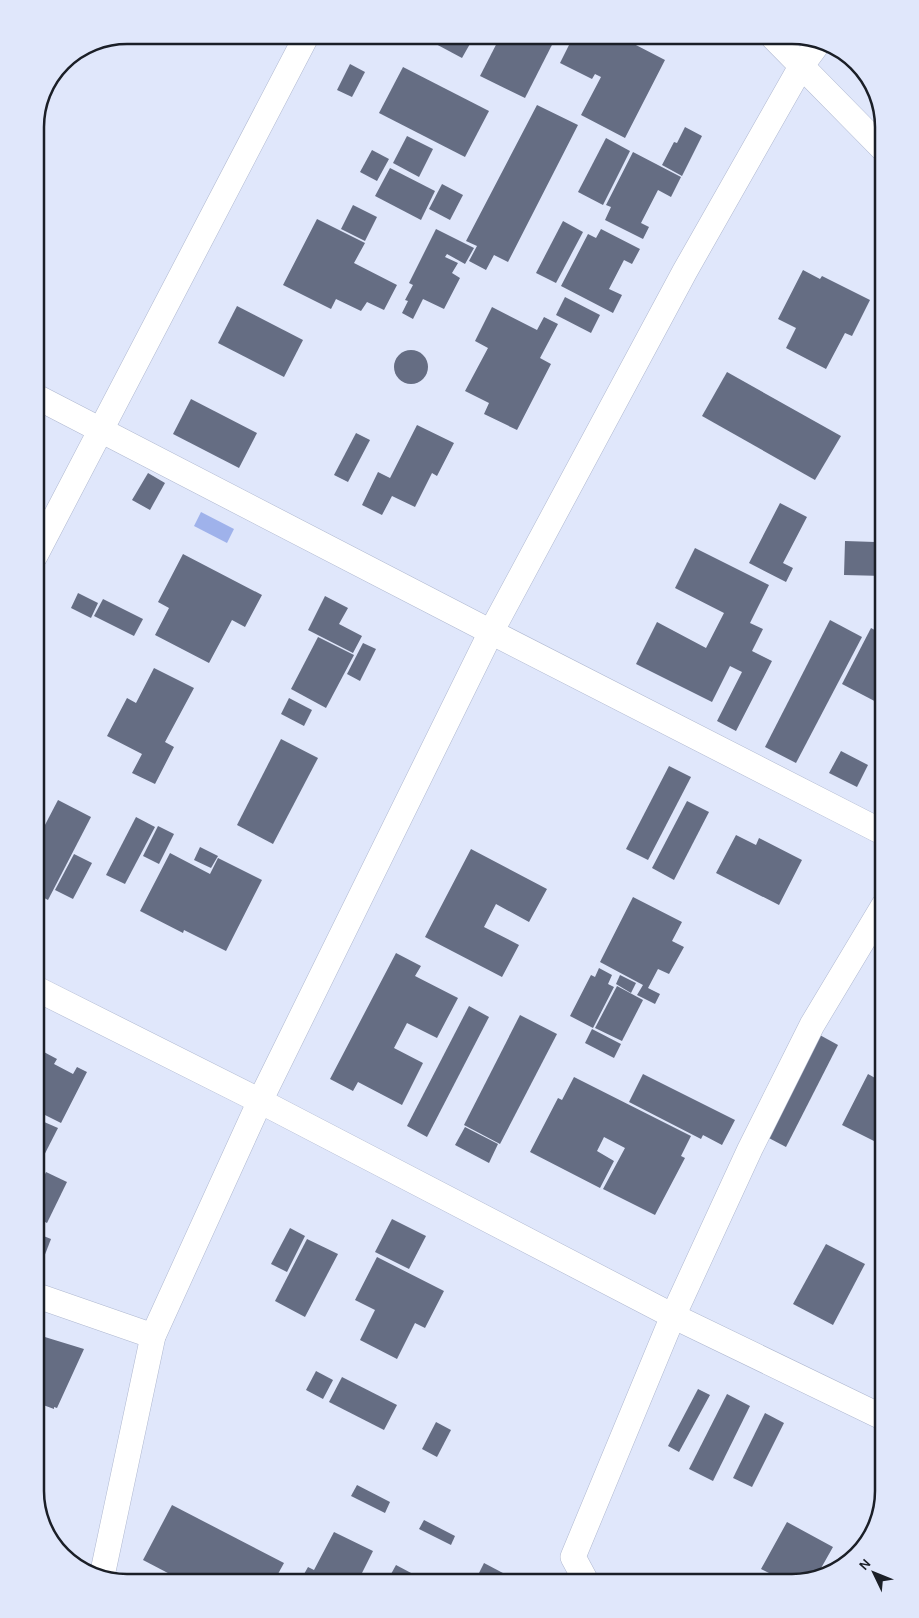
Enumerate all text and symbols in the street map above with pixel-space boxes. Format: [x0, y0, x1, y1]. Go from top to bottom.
north arrow [849, 1548, 899, 1598]
text: N [855, 1555, 875, 1574]

